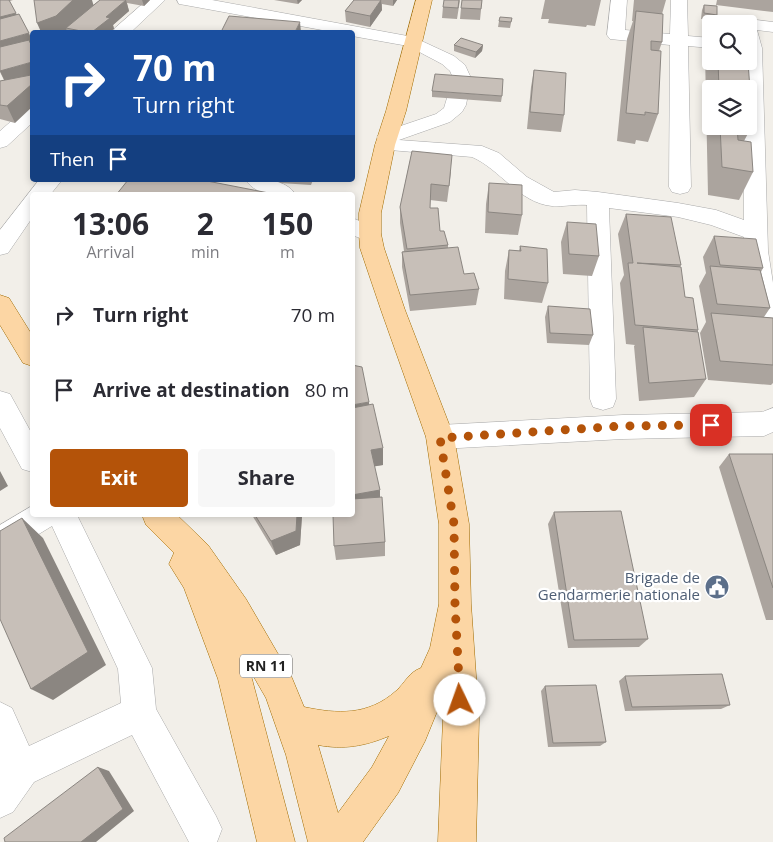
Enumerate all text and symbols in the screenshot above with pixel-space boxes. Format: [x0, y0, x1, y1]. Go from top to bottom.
map controls [702, 15, 757, 135]
button: search [702, 15, 757, 70]
text: 70 m [133, 44, 216, 91]
icon: right [50, 50, 115, 115]
button: layers [702, 80, 757, 135]
text: Turn right [133, 89, 235, 119]
icon: arrive [104, 145, 132, 173]
text: Then [50, 146, 94, 172]
text: 13:06 [72, 203, 149, 244]
text: 2 [197, 203, 214, 244]
text: 150 [262, 203, 313, 244]
text: Arrival [86, 241, 135, 263]
text: min [191, 241, 220, 263]
text: m [280, 241, 295, 263]
icon: right [50, 301, 78, 329]
text: Turn right [93, 302, 188, 328]
text: 70 m [291, 302, 335, 328]
icon: arrive [50, 376, 78, 404]
text: Arrive at destination [93, 377, 290, 403]
text: 80 m [305, 377, 349, 403]
pin [690, 404, 732, 446]
icon: arrive [697, 411, 725, 439]
button: Exit [50, 449, 188, 507]
button: Share [198, 449, 335, 507]
place label: Brigade de Gendarmerie nationale [538, 567, 700, 604]
public building icon: Brigade de Gendarmerie nationale [704, 574, 730, 600]
road number: RN 11 [240, 654, 292, 678]
position arrow [433, 673, 485, 725]

